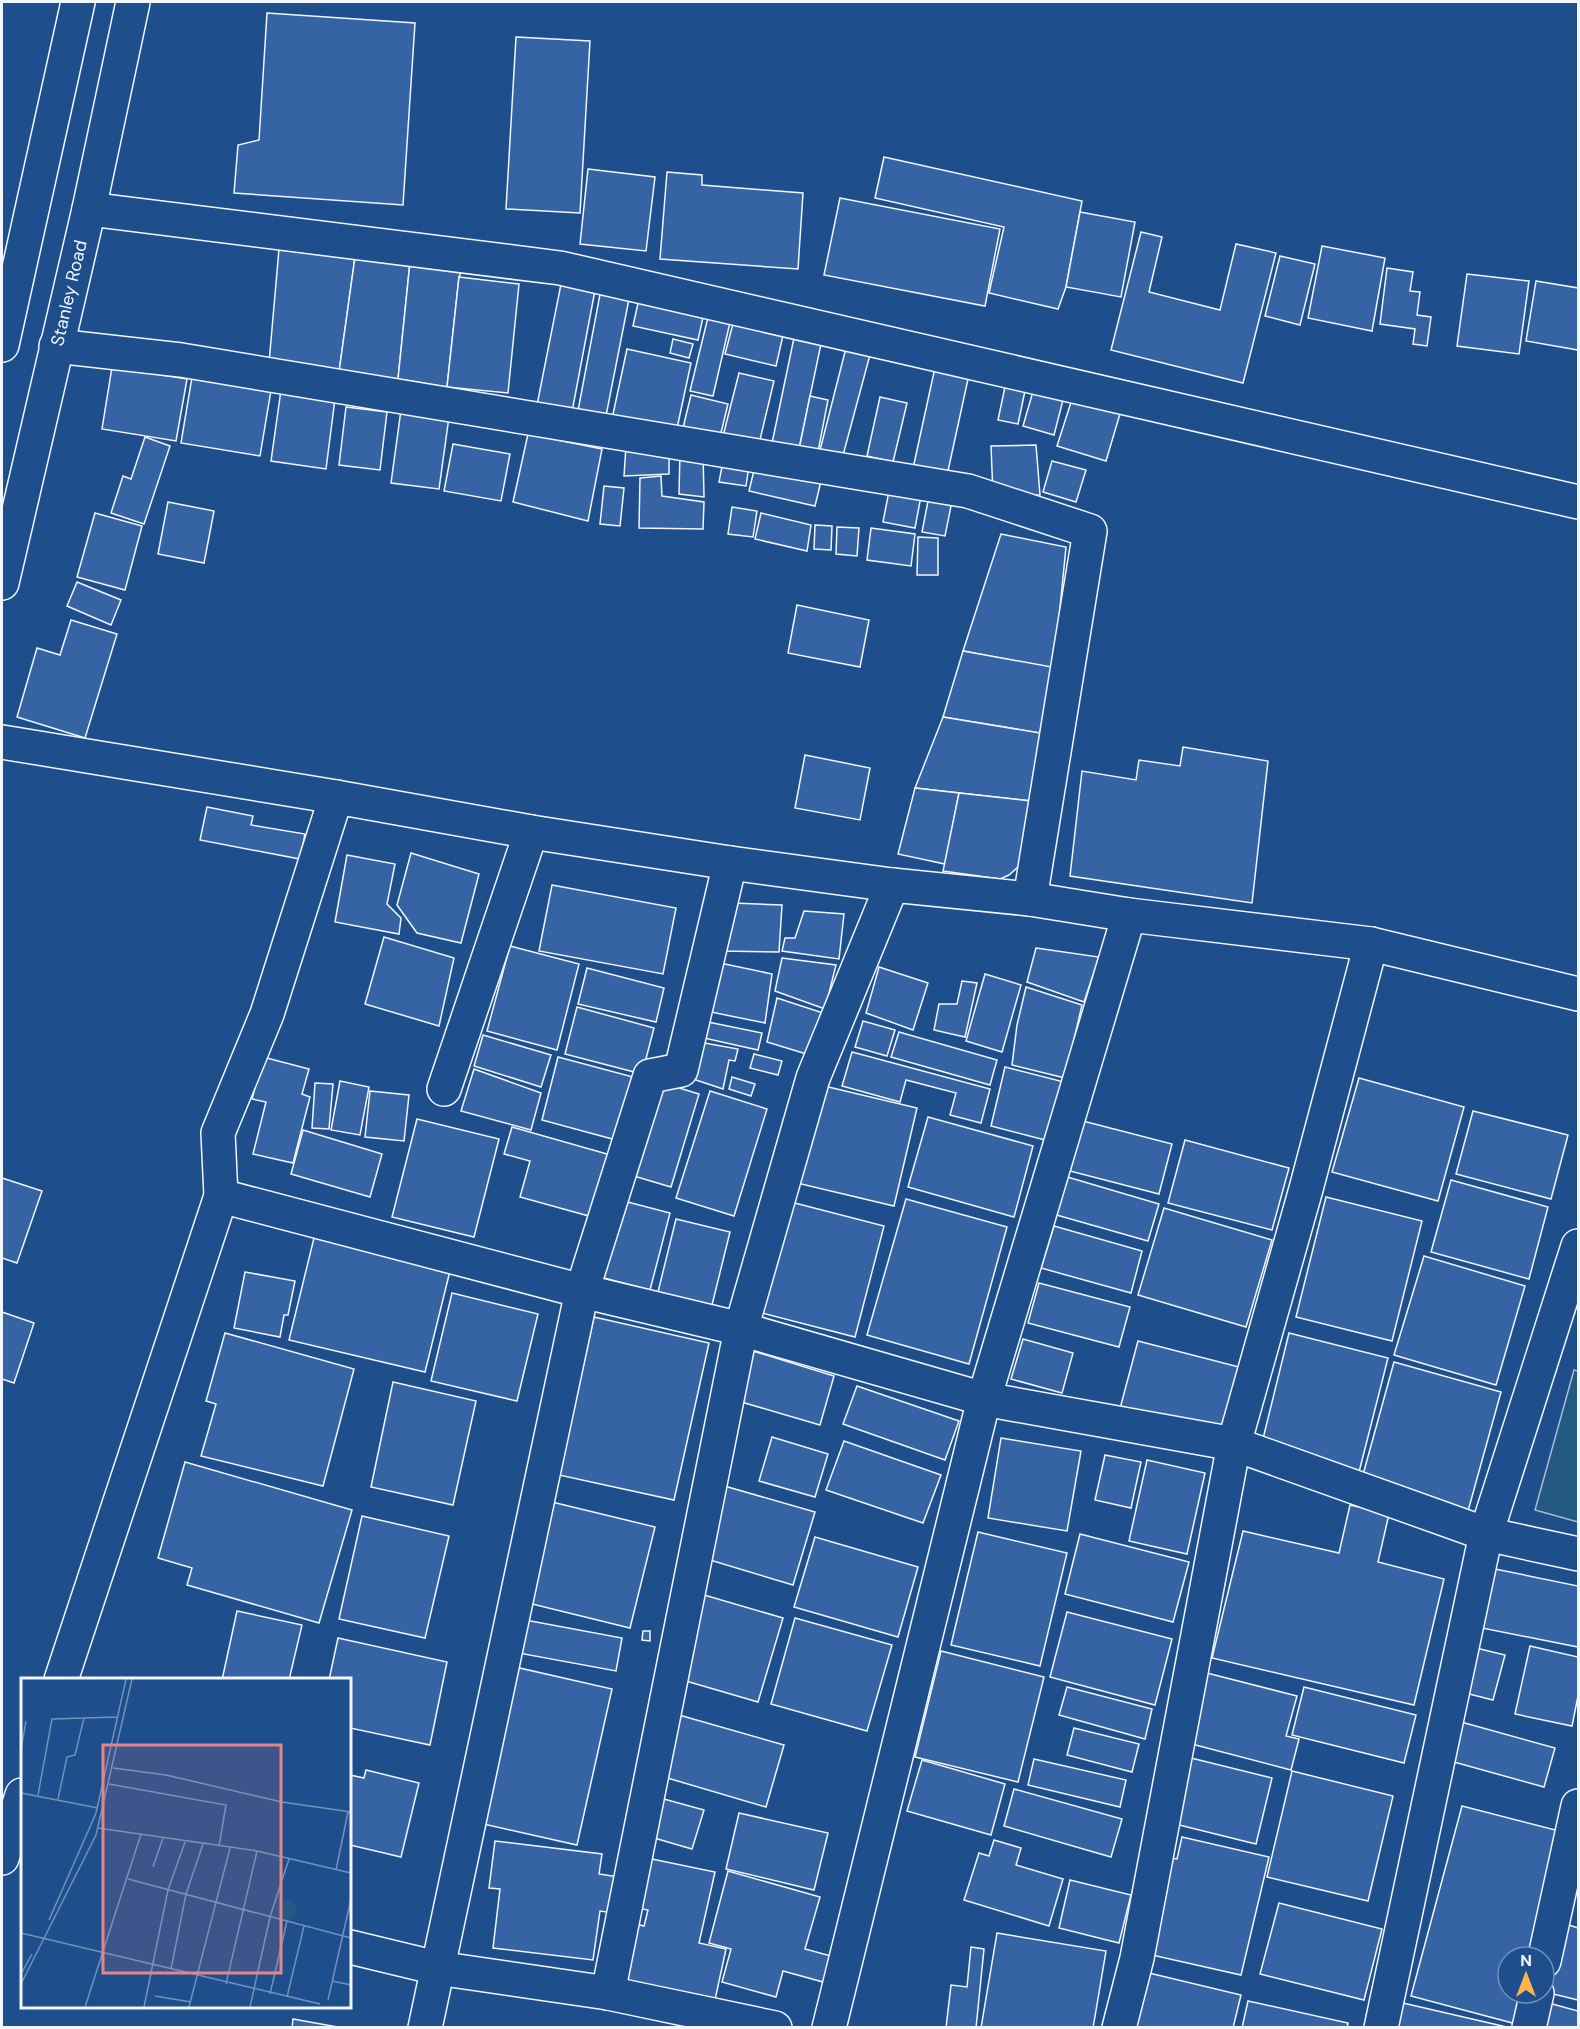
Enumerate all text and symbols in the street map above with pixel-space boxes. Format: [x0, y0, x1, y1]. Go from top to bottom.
street label: Stanley Road [45, 238, 93, 348]
inset map [21, 1678, 351, 2008]
north arrow [1496, 1945, 1556, 2005]
text: N [1520, 1950, 1532, 1971]

